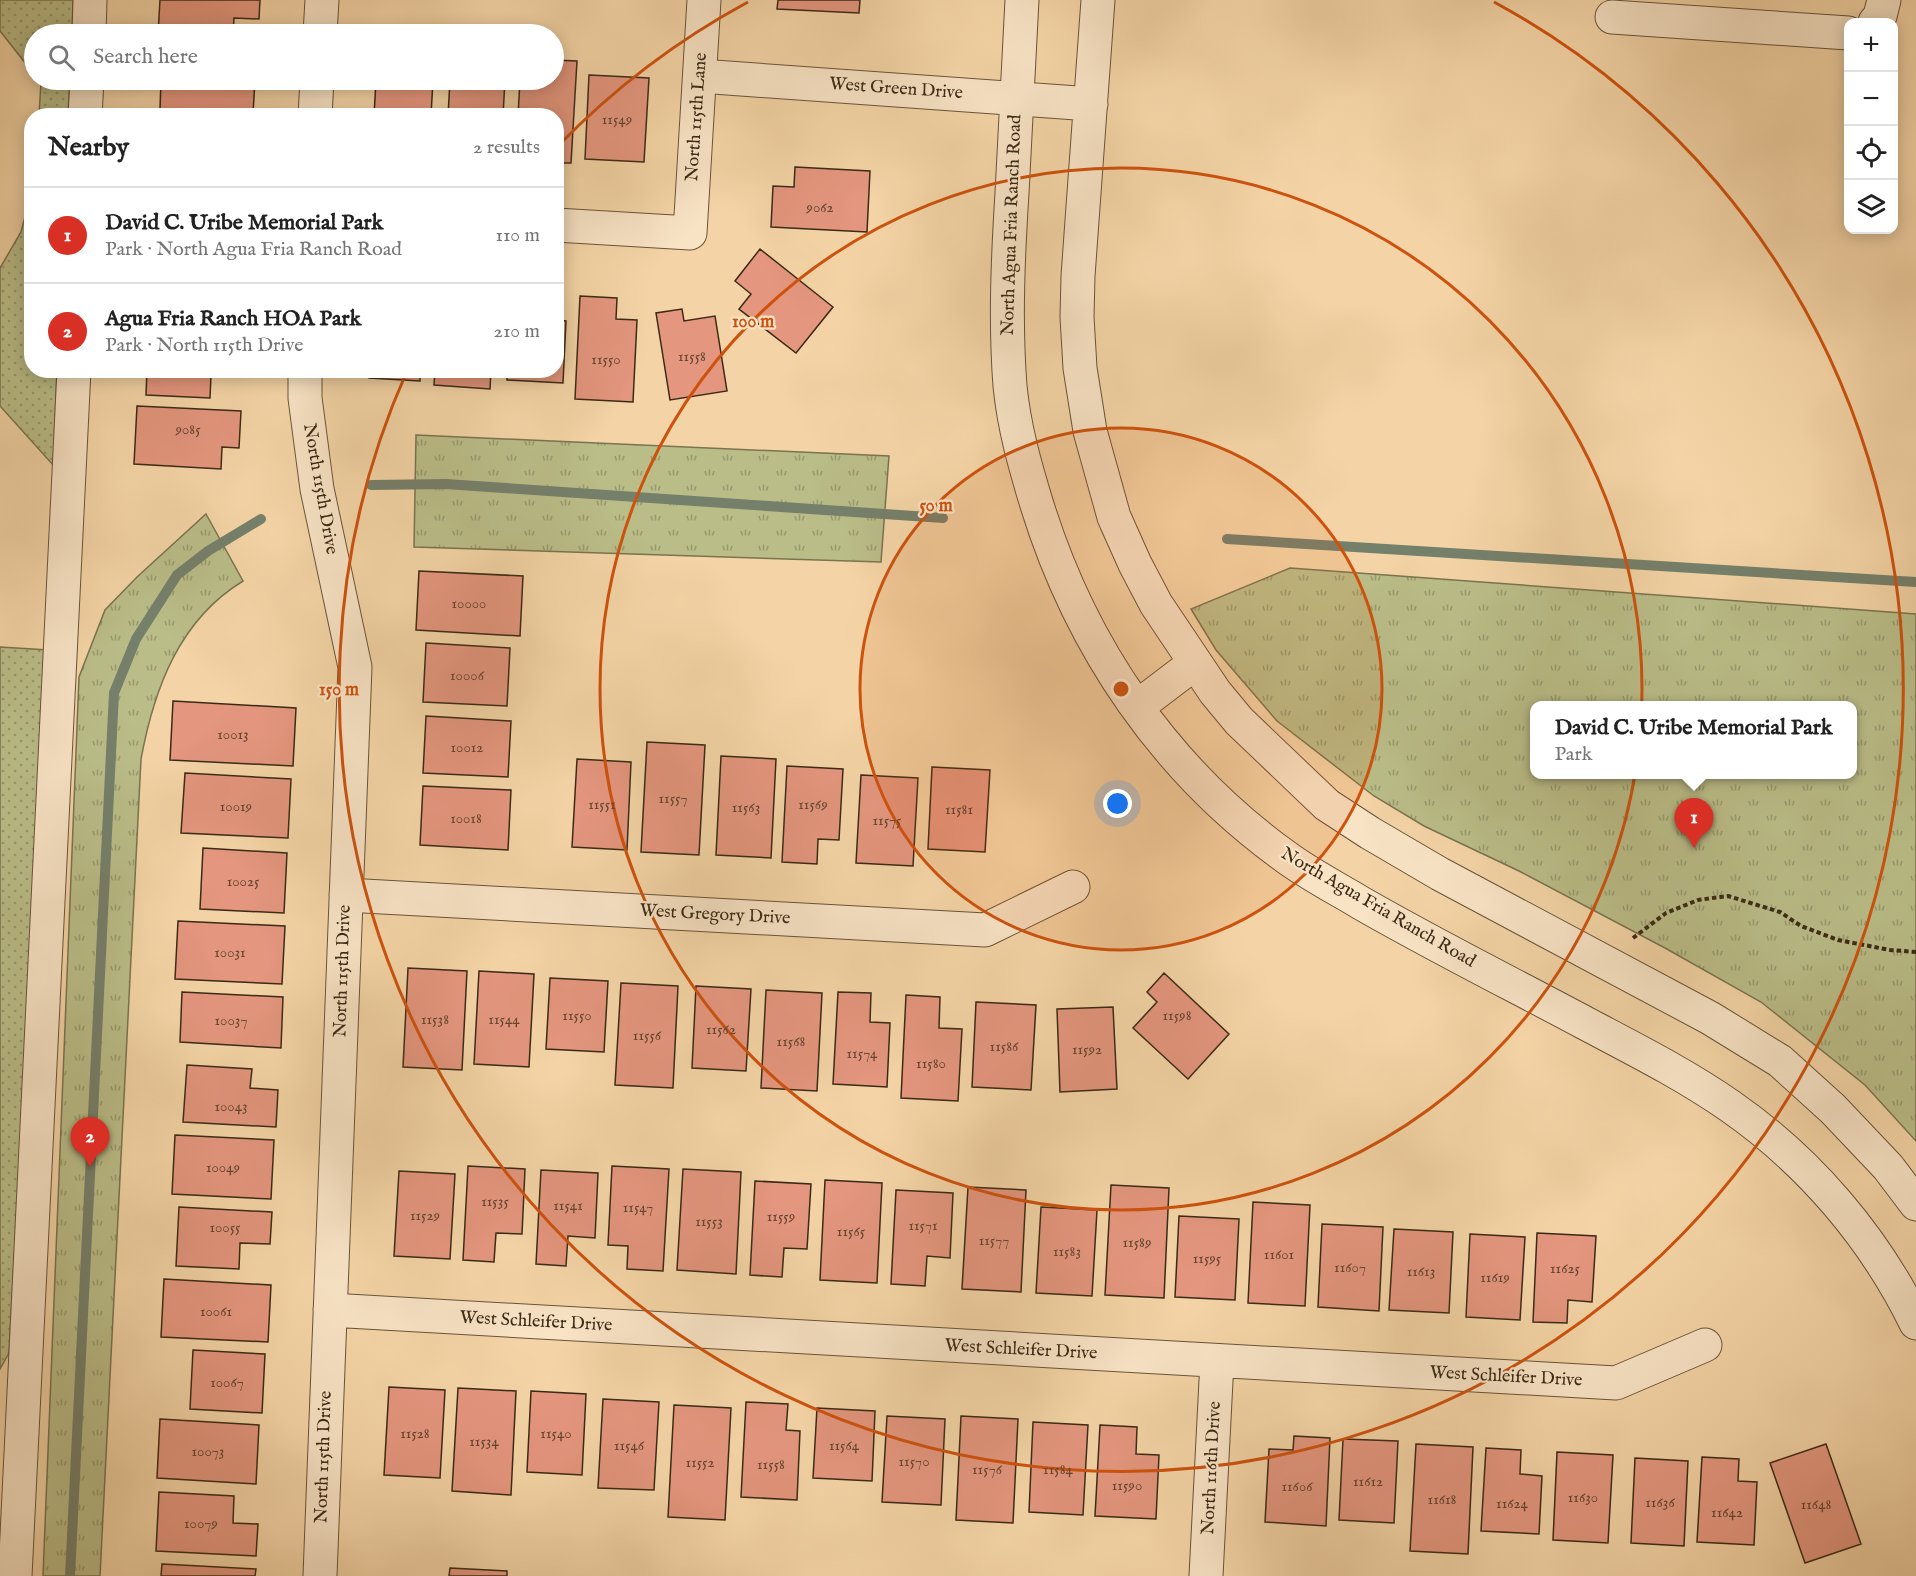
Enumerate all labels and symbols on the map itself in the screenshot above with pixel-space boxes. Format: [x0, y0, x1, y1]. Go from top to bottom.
street label: North 115th Lane [681, 52, 713, 182]
street label: West Green Drive [828, 73, 964, 105]
house number: 11549 [602, 110, 632, 129]
street label: North Agua Fria Ranch Road [997, 114, 1027, 336]
house number: 9062 [805, 198, 834, 217]
text: 100 m [732, 311, 774, 334]
house number: 11558 [678, 347, 706, 366]
house number: 11550 [591, 350, 621, 369]
house number: 9085 [174, 420, 201, 439]
street label: North 115th Drive [297, 422, 343, 556]
text: 50 m [919, 495, 953, 518]
house number: 10000 [452, 594, 487, 613]
house number: 10006 [450, 666, 485, 685]
text: 150 m [319, 679, 359, 702]
centre of rings [1111, 679, 1131, 699]
house number: 10013 [217, 725, 249, 744]
house number: 10012 [451, 738, 483, 757]
house number: 11557 [658, 789, 688, 808]
your location [1103, 789, 1132, 818]
house number: 11551 [588, 795, 616, 814]
house number: 11569 [798, 795, 828, 814]
house number: 10019 [220, 797, 252, 816]
house number: 11563 [732, 798, 760, 817]
pin: 1 [1674, 798, 1714, 848]
house number: 11581 [945, 800, 973, 819]
house number: 10018 [450, 809, 482, 828]
house number: 11575 [872, 811, 902, 830]
street label: North Agua Fria Ranch Road [1276, 843, 1480, 973]
house number: 10025 [227, 872, 260, 891]
street label: West Gregory Drive [639, 900, 791, 930]
street label: North 115th Drive [329, 904, 357, 1038]
house number: 10031 [214, 943, 246, 962]
house number: 11550 [562, 1006, 592, 1025]
house number: 11598 [1162, 1006, 1192, 1025]
house number: 11538 [421, 1010, 449, 1029]
house number: 11544 [488, 1010, 520, 1029]
house number: 10037 [215, 1011, 247, 1030]
house number: 11562 [706, 1020, 736, 1039]
house number: 11556 [633, 1026, 662, 1045]
house number: 11568 [777, 1032, 806, 1051]
house number: 11586 [990, 1037, 1019, 1056]
house number: 11592 [1072, 1040, 1102, 1059]
house number: 11574 [847, 1044, 878, 1063]
house number: 11580 [916, 1054, 946, 1073]
house number: 10043 [214, 1097, 248, 1116]
pin: 2 [70, 1118, 110, 1167]
house number: 10049 [206, 1158, 240, 1177]
house number: 11535 [481, 1192, 509, 1211]
house number: 11541 [553, 1196, 583, 1215]
house number: 11547 [623, 1198, 653, 1217]
house number: 11529 [410, 1206, 440, 1225]
house number: 11559 [767, 1207, 795, 1226]
house number: 11553 [695, 1212, 723, 1231]
house number: 11571 [908, 1216, 938, 1235]
house number: 10055 [209, 1218, 241, 1237]
house number: 11565 [837, 1222, 866, 1241]
house number: 11577 [979, 1231, 1009, 1250]
house number: 11589 [1122, 1233, 1152, 1252]
house number: 11583 [1053, 1242, 1081, 1261]
house number: 11601 [1264, 1245, 1294, 1264]
house number: 11595 [1193, 1249, 1222, 1268]
house number: 11607 [1334, 1258, 1366, 1277]
house number: 11625 [1550, 1259, 1581, 1278]
house number: 11613 [1407, 1262, 1435, 1281]
house number: 11619 [1480, 1268, 1510, 1287]
house number: 10061 [200, 1302, 232, 1321]
street label: West Schleifer Drive [459, 1307, 613, 1337]
street label: West Schleifer Drive [944, 1335, 1098, 1365]
street label: West Schleifer Drive [1429, 1362, 1583, 1392]
house number: 10067 [210, 1373, 244, 1392]
street label: North 115th Drive [310, 1390, 338, 1524]
street label: North 116th Drive [1197, 1401, 1227, 1535]
house number: 11528 [400, 1424, 430, 1443]
house number: 11540 [540, 1424, 572, 1443]
house number: 11534 [469, 1432, 499, 1451]
house number: 11546 [614, 1436, 645, 1455]
house number: 11564 [829, 1436, 860, 1455]
house number: 10073 [192, 1442, 224, 1461]
house number: 11570 [899, 1452, 930, 1471]
house number: 11552 [685, 1453, 715, 1472]
house number: 11558 [757, 1455, 785, 1474]
house number: 11576 [972, 1460, 1003, 1479]
house number: 11584 [1043, 1460, 1074, 1479]
house number: 11612 [1353, 1472, 1383, 1491]
house number: 11590 [1112, 1476, 1142, 1495]
house number: 11606 [1281, 1477, 1313, 1496]
house number: 11630 [1568, 1488, 1598, 1507]
house number: 11618 [1428, 1490, 1457, 1509]
house number: 11636 [1645, 1493, 1675, 1512]
house number: 11624 [1496, 1494, 1529, 1513]
house number: 11648 [1801, 1495, 1831, 1514]
house number: 11642 [1711, 1503, 1743, 1522]
house number: 10079 [184, 1514, 218, 1533]

